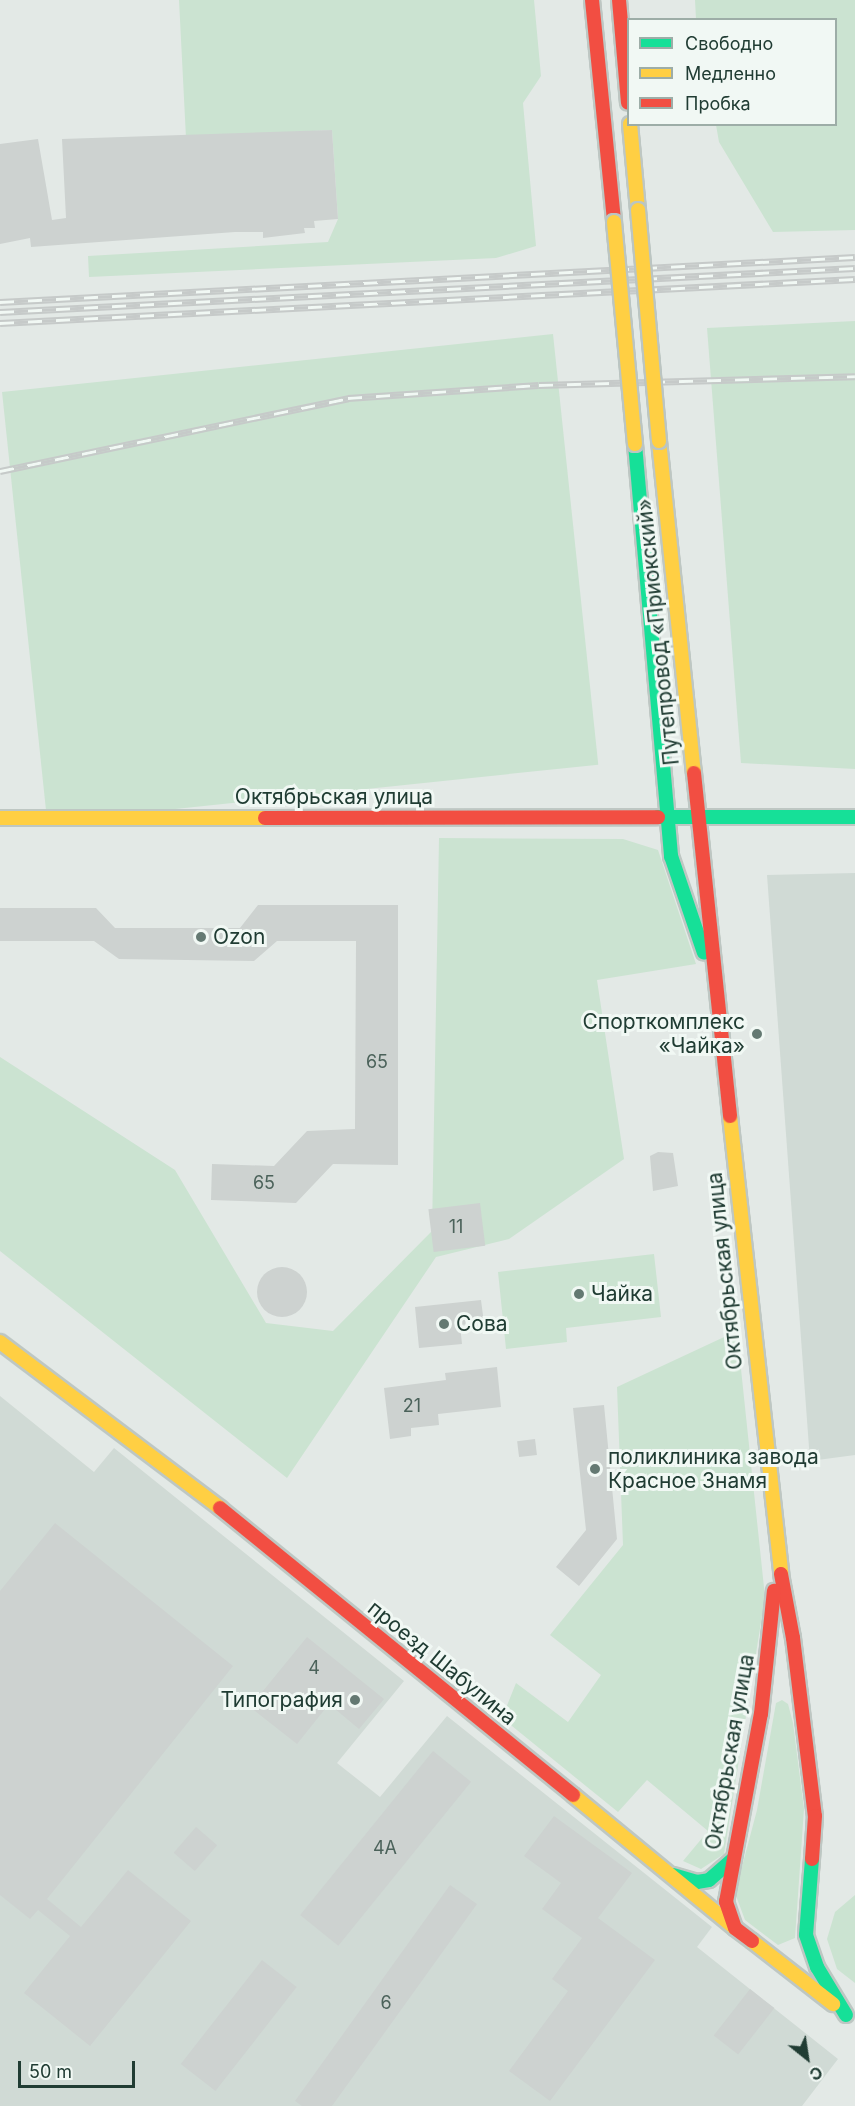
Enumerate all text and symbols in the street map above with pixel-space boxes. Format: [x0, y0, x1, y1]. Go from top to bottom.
legend [627, 18, 837, 126]
text: Свободно [685, 33, 773, 54]
text: Медленно [685, 63, 776, 84]
text: Пробка [685, 93, 751, 114]
street label: Путепровод «Приокский» [631, 497, 685, 767]
street label: Октябрьская улица [235, 784, 433, 810]
place label: Ozon [213, 924, 265, 950]
marker: Ozon [194, 930, 208, 944]
place label: Спорткомплекс «Чайка» [583, 1009, 745, 1059]
marker: Спорткомплекс «Чайка» [750, 1027, 764, 1041]
house number: 65 [366, 1051, 388, 1073]
street label: Октябрьская улица [702, 1171, 748, 1371]
house number: 65 [253, 1172, 275, 1194]
house number: 11 [449, 1216, 463, 1238]
place label: Чайка [591, 1281, 653, 1307]
marker: Чайка [572, 1287, 586, 1301]
place label: Сова [456, 1311, 508, 1337]
marker: Сова [437, 1317, 451, 1331]
house number: 21 [403, 1395, 421, 1417]
place label: поликлиника завода Красное Знамя [608, 1444, 819, 1494]
marker: поликлиника завода Красное Знамя [586, 1460, 604, 1478]
street label: проезд Шабулина [363, 1595, 521, 1731]
street label: Октябрьская улица [700, 1652, 760, 1852]
house number: 4 [308, 1657, 320, 1679]
place label: Типография [220, 1687, 343, 1713]
marker: Типография [348, 1693, 362, 1707]
house number: 4А [373, 1837, 397, 1859]
house number: 6 [380, 1992, 392, 2014]
north arrow [777, 2028, 837, 2088]
scale bar [21, 2049, 138, 2087]
text: 50 m [29, 2061, 72, 2082]
text: С [806, 2062, 826, 2085]

